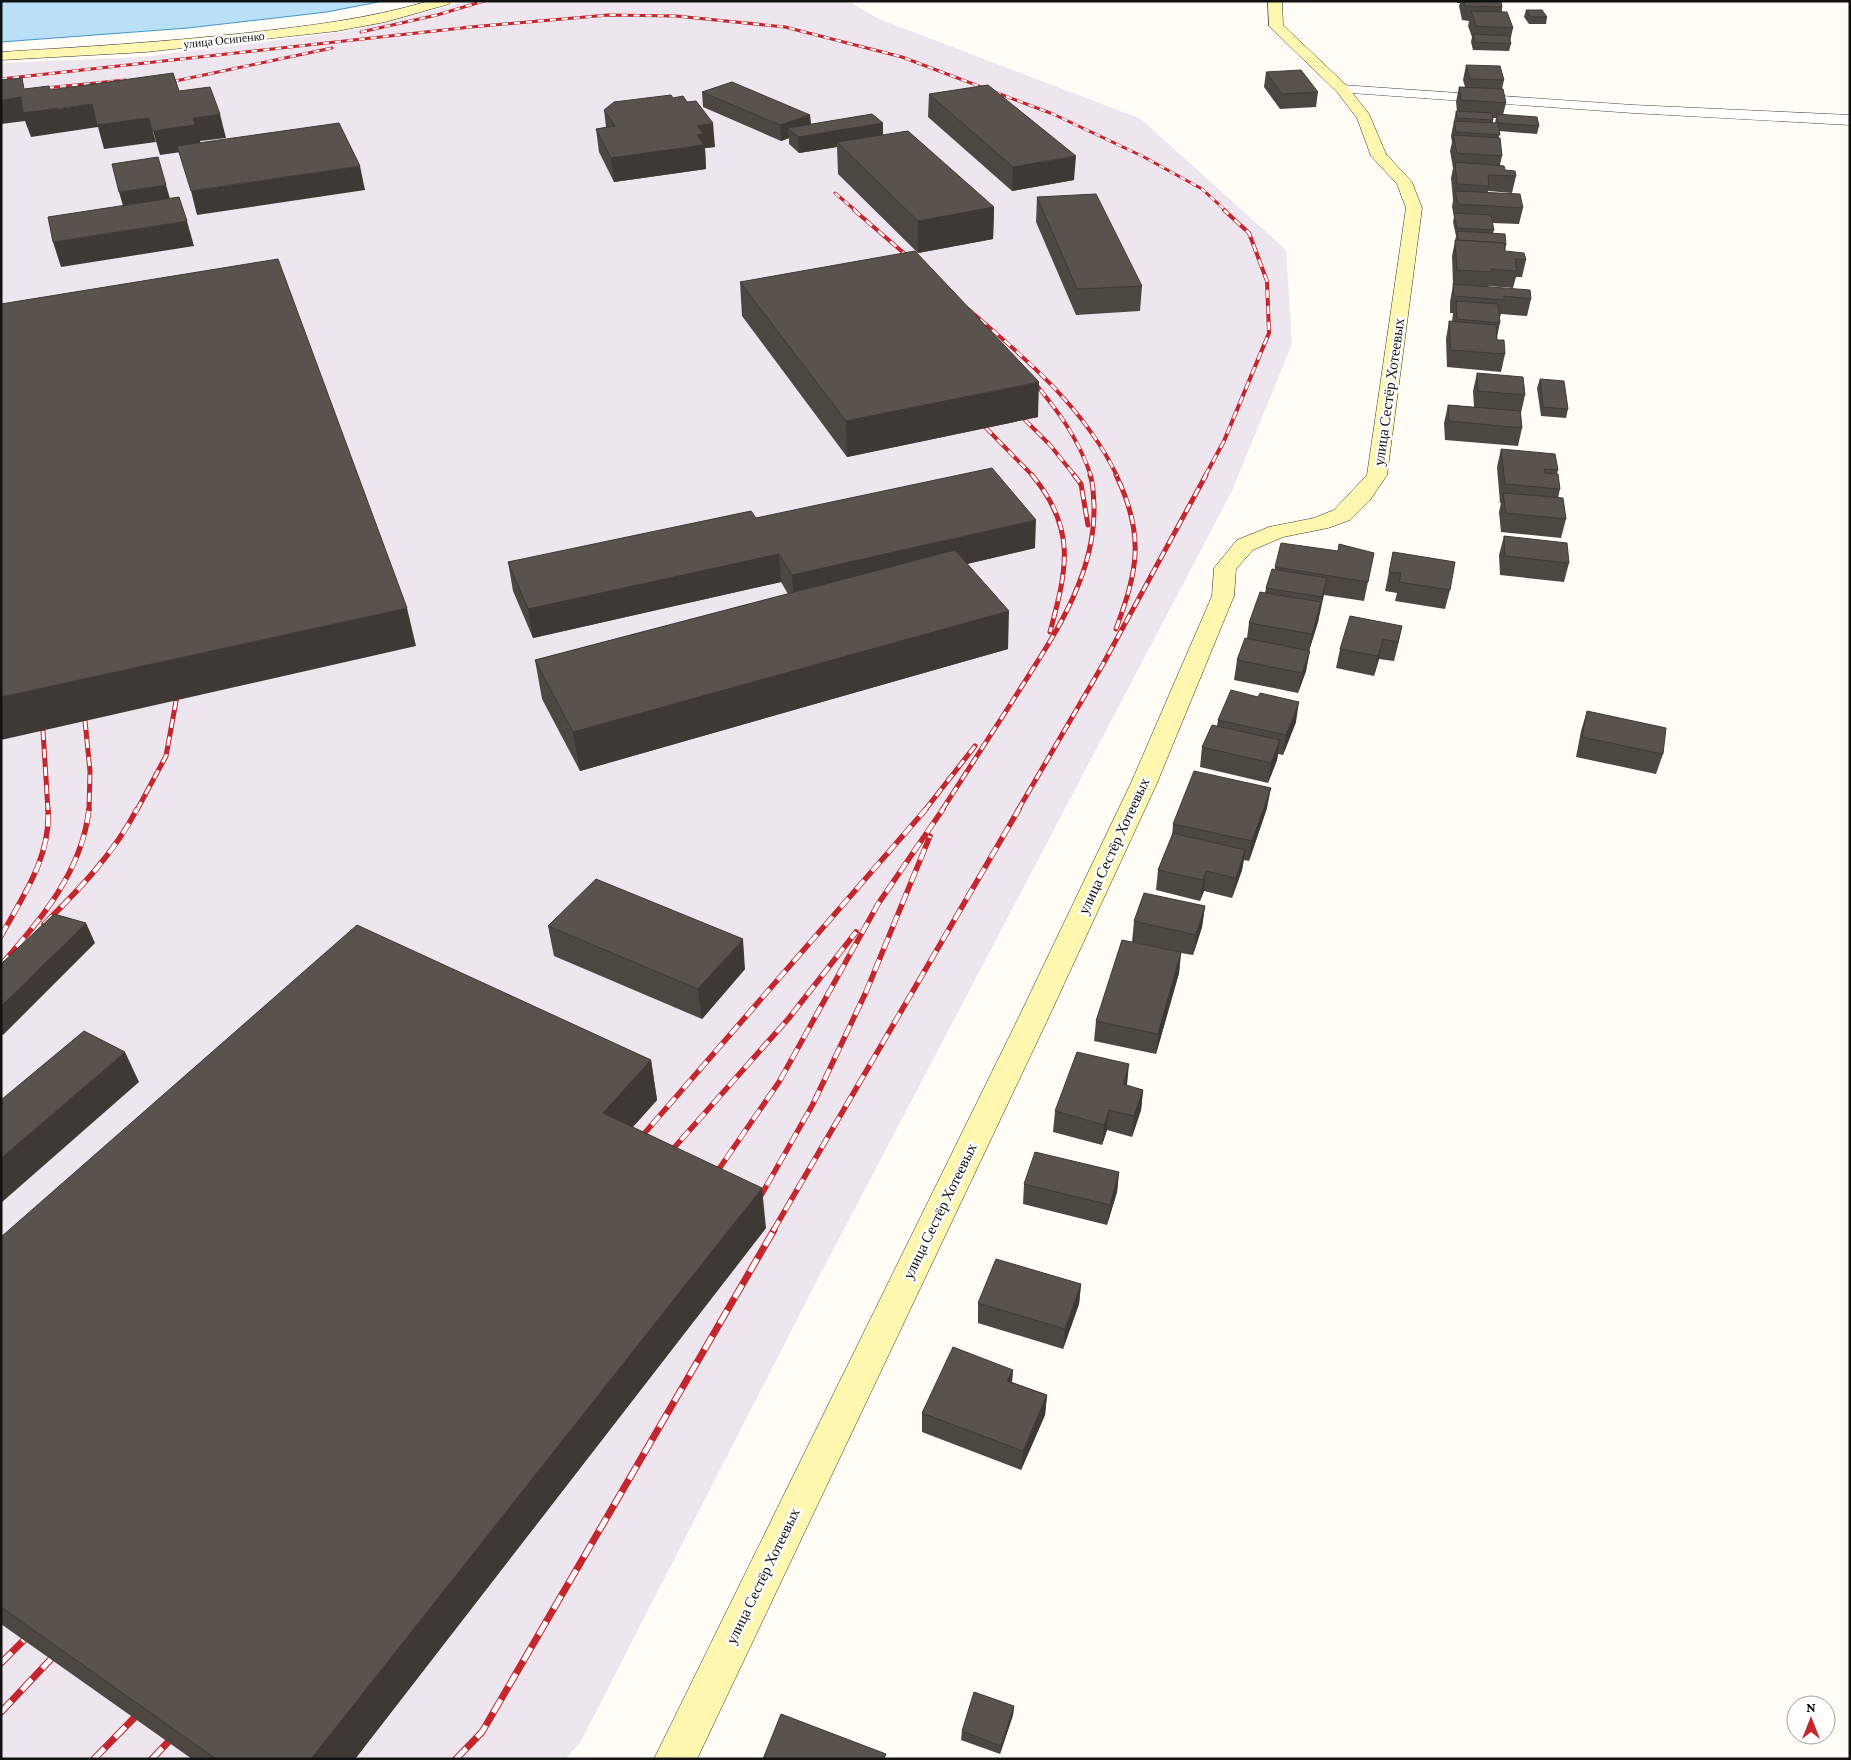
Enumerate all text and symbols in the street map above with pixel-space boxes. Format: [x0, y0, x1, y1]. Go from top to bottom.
street label: улица Осипенко [183, 29, 265, 51]
street label: улица Сестёр Хотеевых [1371, 317, 1407, 467]
street label: улица Сестёр Хотеевых [1075, 775, 1153, 917]
street label: улица Сестёр Хотеевых [900, 1140, 980, 1281]
street label: улица Сестёр Хотеевых [723, 1505, 803, 1646]
north arrow [1786, 1695, 1836, 1745]
text: N [1806, 1699, 1816, 1715]

